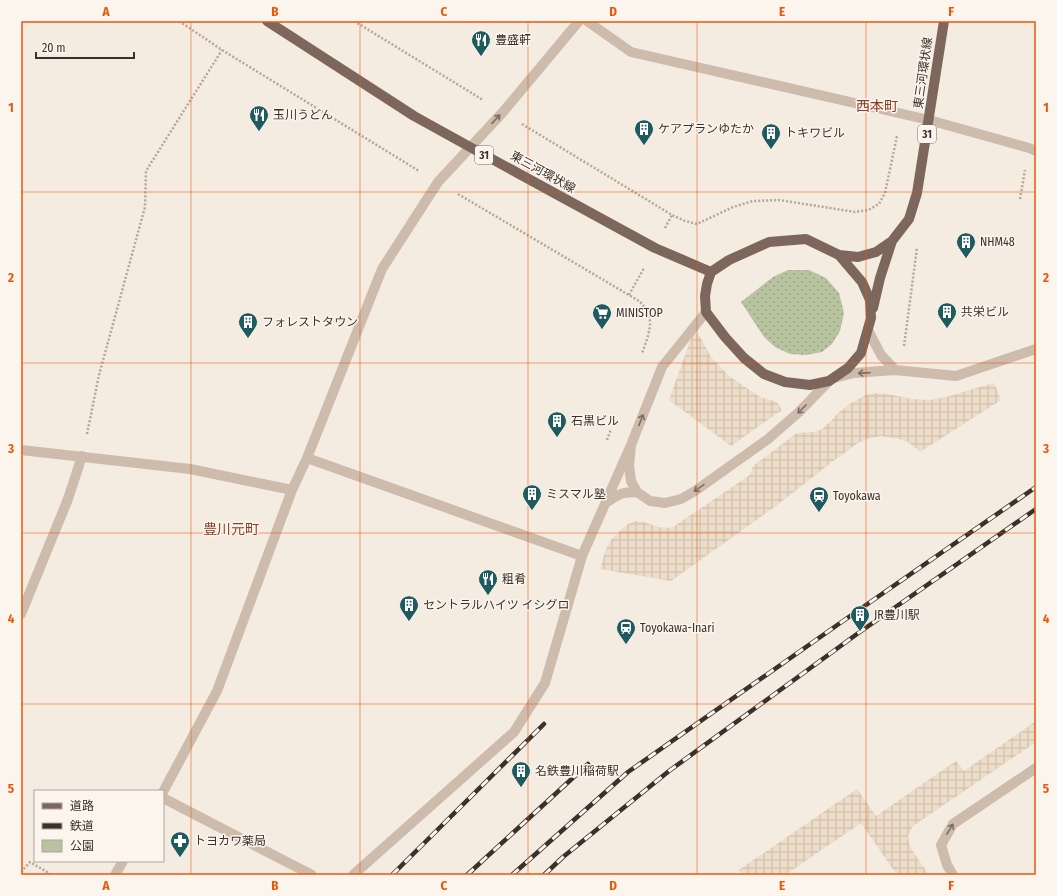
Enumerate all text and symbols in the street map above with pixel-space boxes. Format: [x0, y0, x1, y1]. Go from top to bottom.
text: A [101, 4, 110, 19]
text: B [271, 4, 279, 19]
text: C [441, 4, 448, 19]
text: D [609, 4, 617, 19]
text: E [779, 4, 785, 19]
text: F [948, 4, 954, 19]
restaurant icon: 豊盛軒 [470, 29, 492, 57]
place label: 豊盛軒 [495, 33, 531, 47]
scale bar [36, 34, 134, 60]
street label: 東三河環状線 [911, 36, 935, 110]
text: 20 m [42, 41, 66, 55]
district label: 西本町 [856, 98, 898, 115]
text: 1 [8, 100, 14, 115]
text: 1 [1043, 100, 1049, 115]
restaurant icon: 玉川うどん [248, 104, 270, 132]
place label: 玉川うどん [273, 108, 333, 122]
one-way arrow [492, 114, 501, 124]
building icon: ケアプランゆたか [633, 118, 655, 146]
place label: ケアプランゆたか [658, 122, 754, 136]
building icon: トキワビル [760, 122, 782, 150]
road number: 31 [918, 125, 936, 143]
place label: トキワビル [785, 126, 845, 140]
road number: 31 [475, 146, 493, 164]
street label: 東三河環状線 [508, 148, 578, 196]
building icon: NHM48 [955, 231, 977, 259]
place label: NHM48 [980, 235, 1015, 249]
text: 2 [7, 270, 14, 285]
text: 2 [1042, 270, 1049, 285]
building icon: 共栄ビル [936, 301, 958, 329]
supermarket icon: MINISTOP [591, 302, 613, 330]
place label: 共栄ビル [961, 305, 1009, 319]
place label: MINISTOP [616, 306, 663, 320]
building icon: フォレストタウン [237, 311, 259, 339]
place label: フォレストタウン [262, 315, 358, 329]
one-way arrow [858, 369, 871, 376]
one-way arrow [797, 404, 807, 414]
building icon: 石黒ビル [546, 410, 568, 438]
place label: 石黒ビル [571, 414, 619, 428]
one-way arrow [637, 415, 645, 427]
text: 3 [7, 441, 14, 456]
text: 3 [1042, 441, 1049, 456]
building icon: ミスマル塾 [521, 483, 543, 511]
one-way arrow [694, 484, 705, 492]
station icon: Toyokawa [808, 485, 830, 513]
place label: ミスマル塾 [546, 487, 606, 501]
place label: Toyokawa [833, 489, 881, 503]
district label: 豊川元町 [203, 521, 259, 538]
restaurant icon: 粗肴 [477, 568, 499, 596]
place label: 粗肴 [502, 572, 526, 586]
building icon: セントラルハイツ イシグロ [398, 594, 420, 622]
place label: セントラルハイツ イシグロ [423, 598, 570, 612]
building icon: JR豊川駅 [849, 604, 871, 632]
place label: JR豊川駅 [874, 608, 920, 622]
text: 4 [8, 611, 15, 626]
text: 4 [1043, 611, 1050, 626]
station icon: Toyokawa-Inari [615, 617, 637, 645]
place label: Toyokawa-Inari [640, 621, 714, 635]
building icon: 名鉄豊川稲荷駅 [510, 760, 532, 788]
place label: 名鉄豊川稲荷駅 [535, 764, 619, 778]
text: 5 [8, 781, 14, 796]
text: 5 [1043, 781, 1049, 796]
legend [34, 790, 164, 862]
text: 道路 [70, 799, 94, 813]
text: 鉄道 [70, 819, 94, 833]
one-way arrow [946, 824, 954, 835]
pharmacy icon: トヨカワ薬局 [169, 830, 191, 858]
place label: トヨカワ薬局 [194, 834, 266, 848]
text: 公園 [70, 839, 94, 853]
text: A [101, 878, 110, 893]
text: B [271, 878, 279, 893]
text: C [441, 878, 448, 893]
text: D [609, 878, 617, 893]
text: E [779, 878, 785, 893]
text: F [948, 878, 954, 893]

